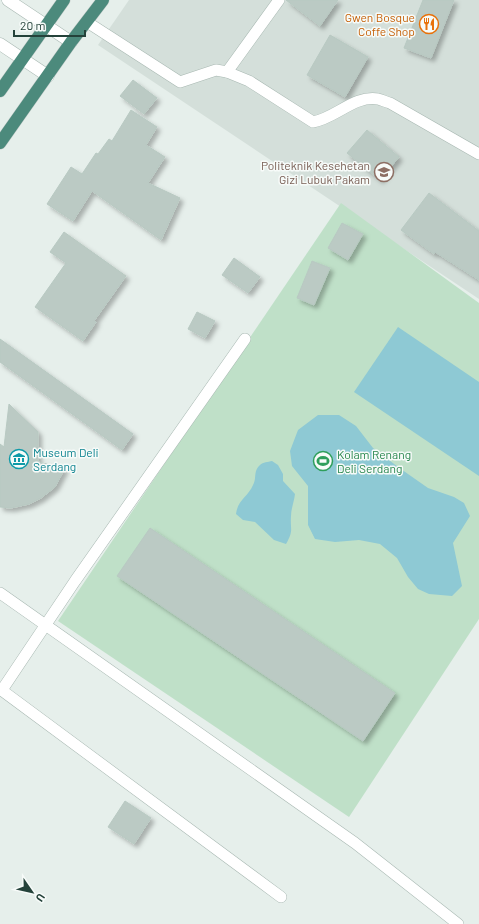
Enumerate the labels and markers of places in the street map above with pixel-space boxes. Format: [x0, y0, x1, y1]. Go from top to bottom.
place label: Gwen Bosque Coffe Shop [345, 10, 415, 38]
restaurant icon: Gwen Bosque Coffe Shop [418, 13, 440, 35]
place label: Politeknik Kesehetan Gizi Lubuk Pakam [261, 158, 370, 186]
school or university icon: Politeknik Kesehetan Gizi Lubuk Pakam [373, 161, 395, 183]
place label: Museum Deli Serdang [33, 445, 99, 473]
place label: Kolam Renang Deli Serdang [337, 447, 411, 475]
museum icon: Museum Deli Serdang [8, 448, 30, 470]
sports icon: Kolam Renang Deli Serdang [312, 450, 334, 472]

